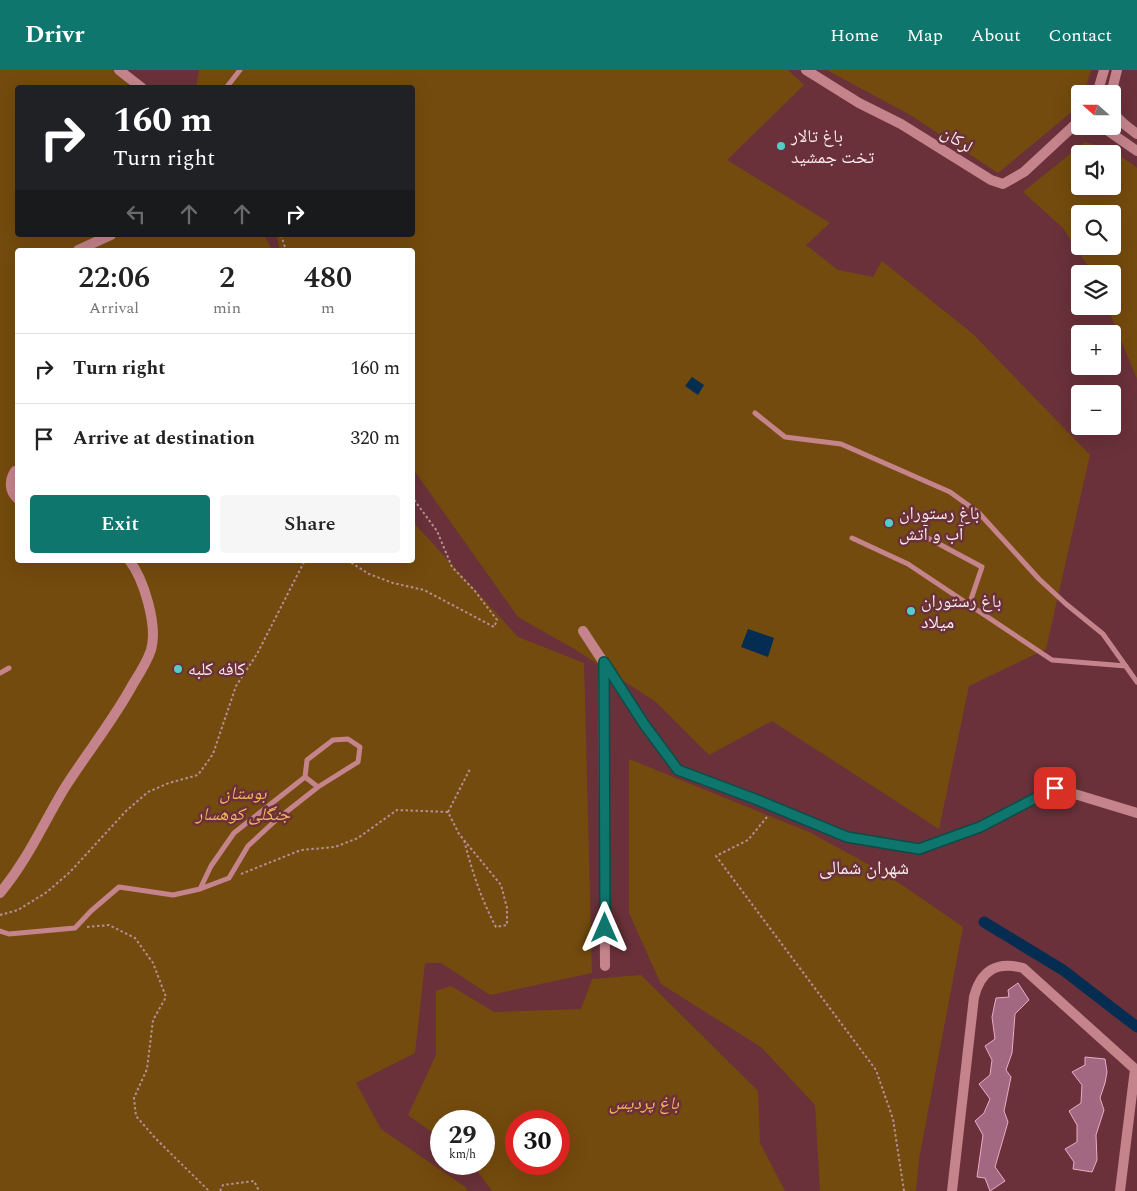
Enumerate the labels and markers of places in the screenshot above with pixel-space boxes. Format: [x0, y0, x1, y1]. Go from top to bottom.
place label: باغ تالار تخت جمشید [790, 123, 874, 171]
marker: باغ تالار تخت جمشید [775, 140, 787, 152]
place label: باغ رستوران آب و آتش [899, 500, 979, 548]
marker: باغ رستوران آب و آتش [883, 517, 895, 529]
place label: باغ رستوران میلاد [921, 588, 1001, 636]
marker: باغ رستوران میلاد [905, 605, 917, 617]
place label: کافه کلبه [188, 656, 246, 683]
marker: کافه کلبه [172, 663, 184, 675]
pin [1034, 767, 1076, 809]

